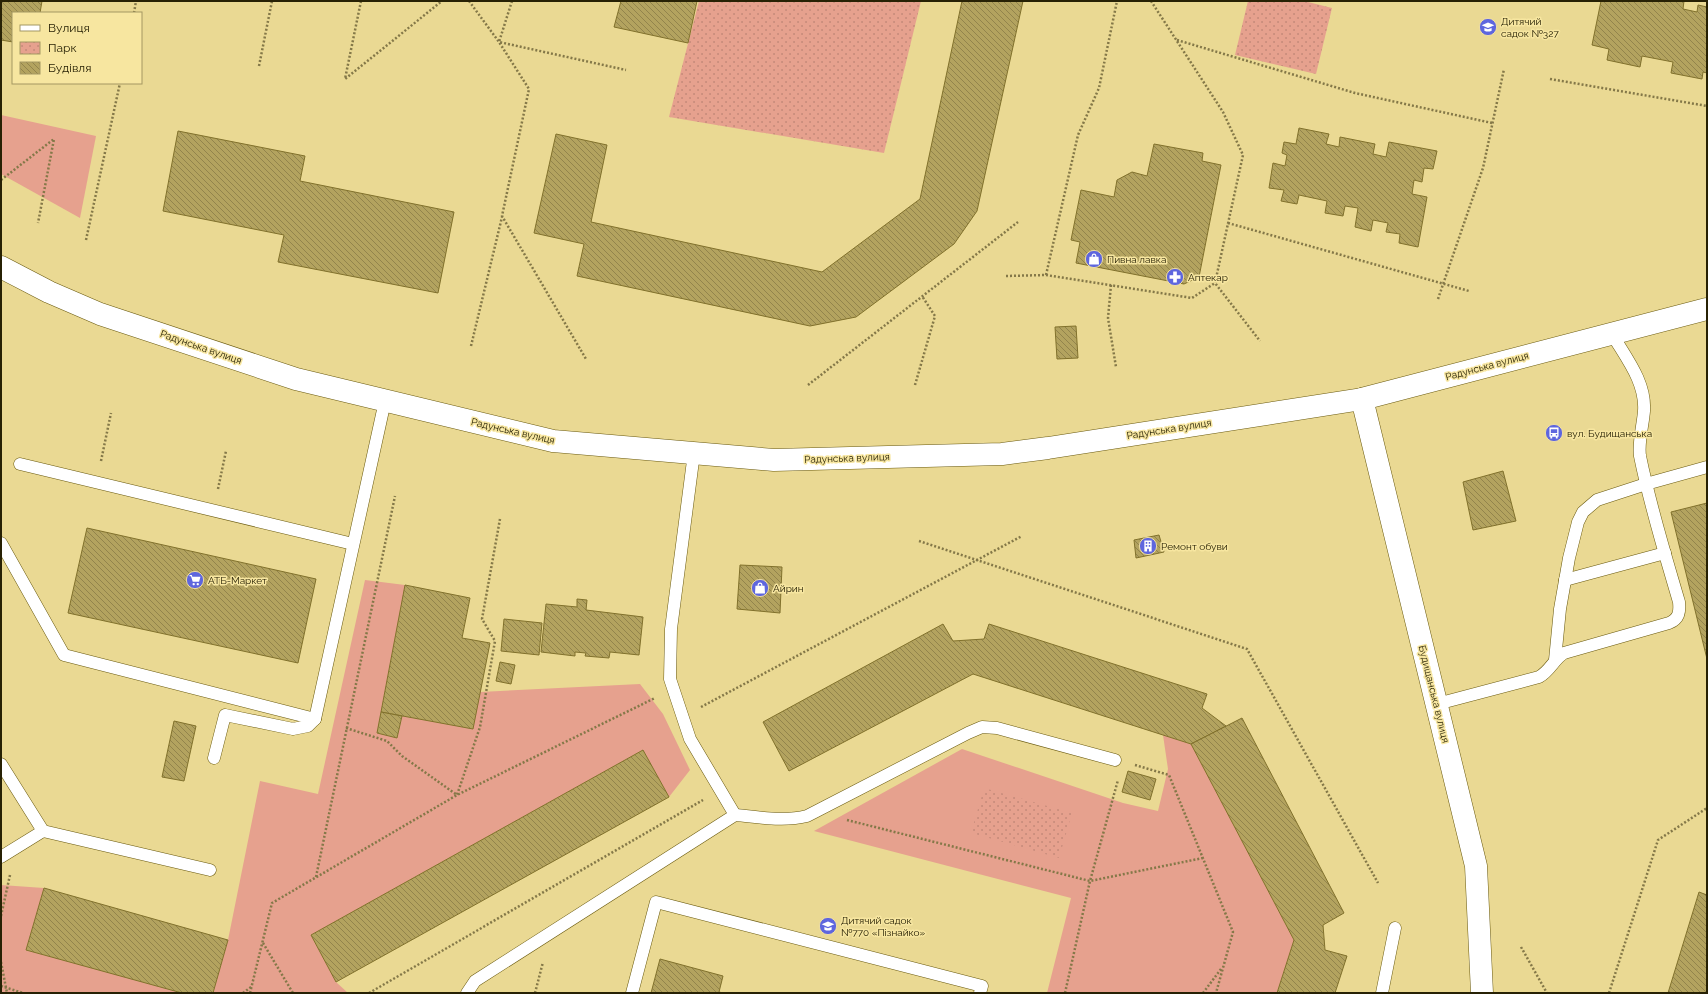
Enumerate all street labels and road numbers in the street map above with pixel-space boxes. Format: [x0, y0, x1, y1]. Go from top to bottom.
street label: Радунська вулиця [159, 328, 243, 366]
street label: Радунська вулиця [1444, 350, 1530, 382]
street label: Радунська вулиця [470, 416, 556, 446]
street label: Радунська вулиця [1126, 417, 1212, 441]
street label: Радунська вулиця [804, 451, 890, 465]
street label: Будищанська вулиця [1417, 644, 1451, 744]

